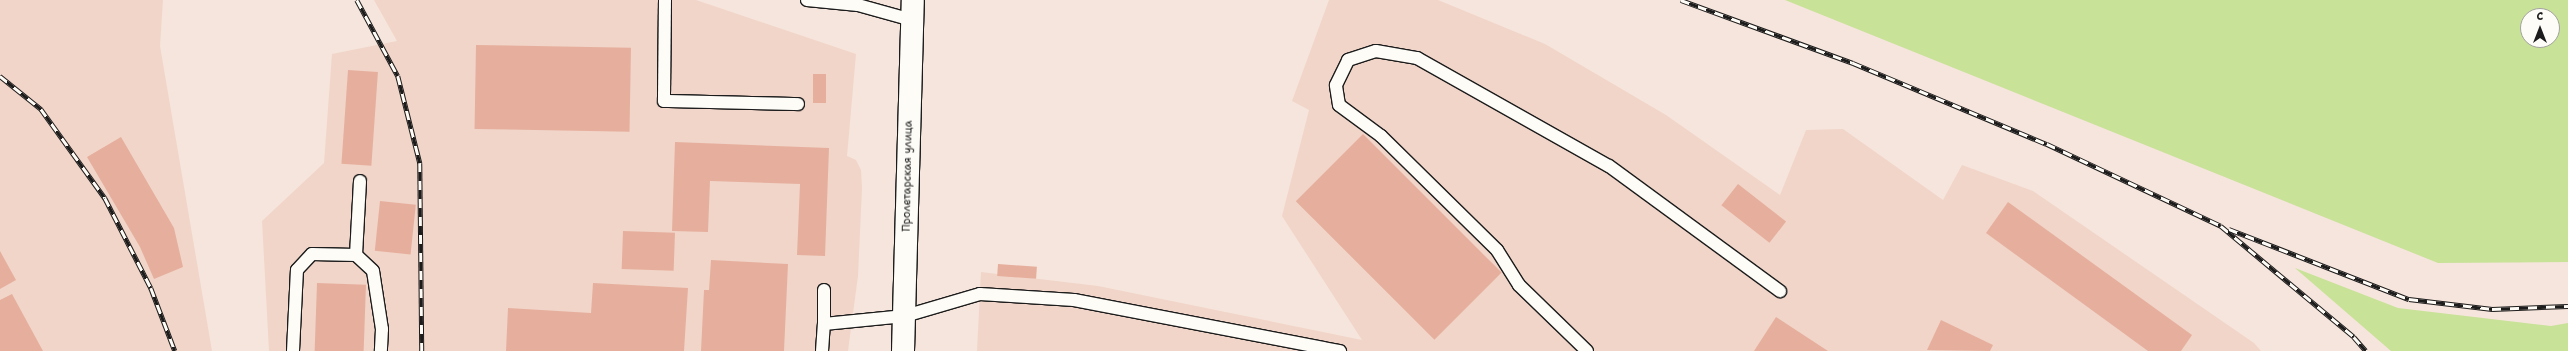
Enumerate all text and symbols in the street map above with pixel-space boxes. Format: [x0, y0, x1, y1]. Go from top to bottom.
north arrow [2520, 8, 2560, 48]
text: С [2537, 9, 2543, 24]
street label: Пролетарская улица [900, 120, 916, 232]

